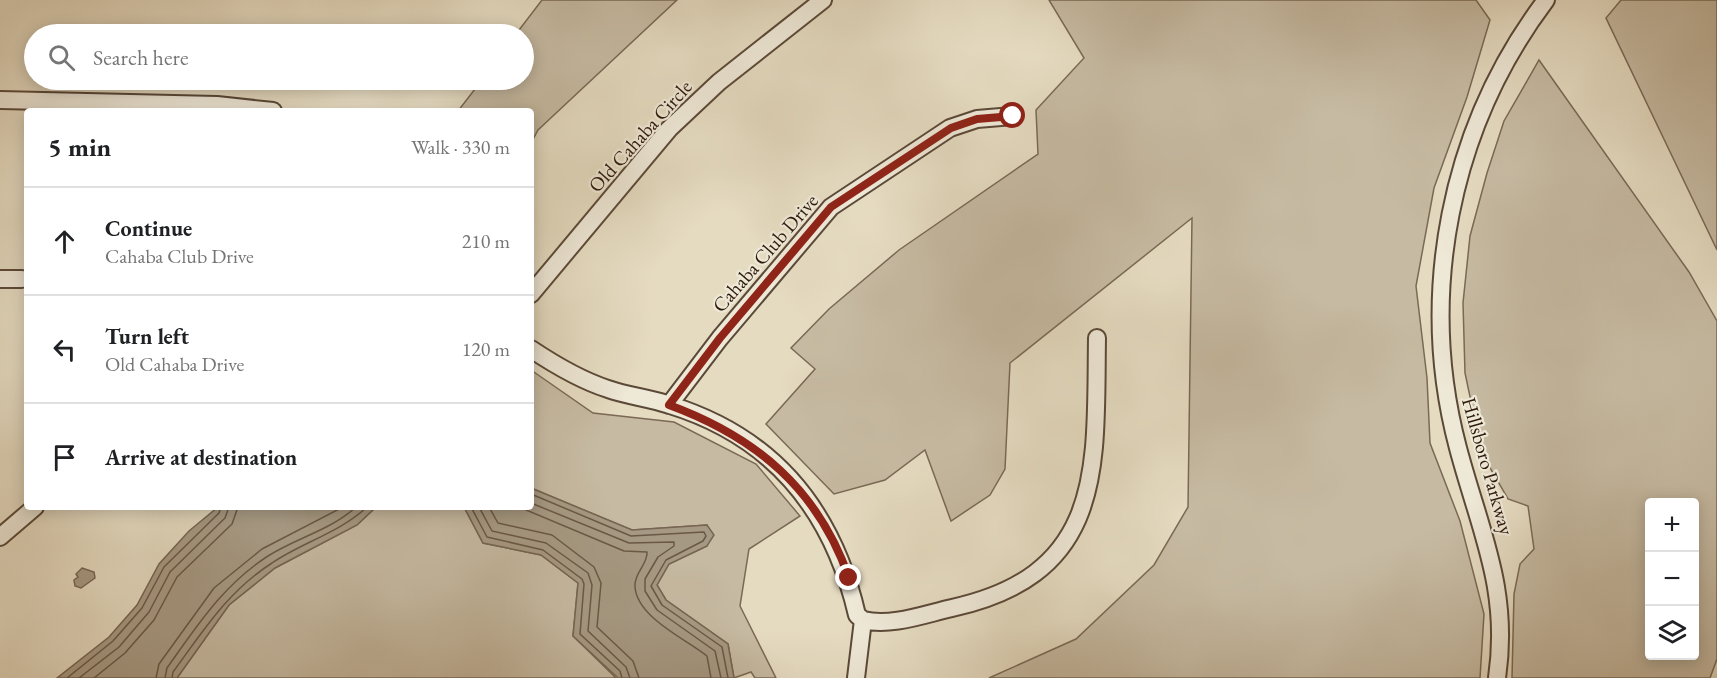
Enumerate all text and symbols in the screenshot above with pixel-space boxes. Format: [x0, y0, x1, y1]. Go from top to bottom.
search box [24, 24, 534, 90]
icon: search [45, 41, 78, 74]
text: Search here [93, 43, 188, 72]
street label: Old Cahaba Circle [582, 74, 698, 198]
route start [999, 102, 1025, 128]
text: 5 min [48, 130, 111, 164]
text: Walk · 330 m [411, 134, 510, 160]
street label: Cahaba Club Drive [706, 188, 824, 318]
text: Continue [105, 214, 192, 243]
icon: ahead [48, 225, 81, 258]
text: 210 m [462, 228, 510, 254]
text: Cahaba Club Drive [105, 243, 254, 269]
text: Turn left [105, 322, 189, 351]
icon: left [48, 333, 81, 366]
text: 120 m [462, 336, 510, 362]
text: Old Cahaba Drive [105, 351, 244, 377]
street label: Hillsboro Parkway [1456, 394, 1520, 538]
icon: arrive [48, 441, 81, 474]
text: Arrive at destination [105, 443, 297, 472]
map controls [1645, 498, 1699, 660]
button: + [1645, 498, 1699, 552]
button: − [1645, 552, 1699, 606]
route end [835, 564, 861, 590]
button: layers [1645, 606, 1699, 660]

